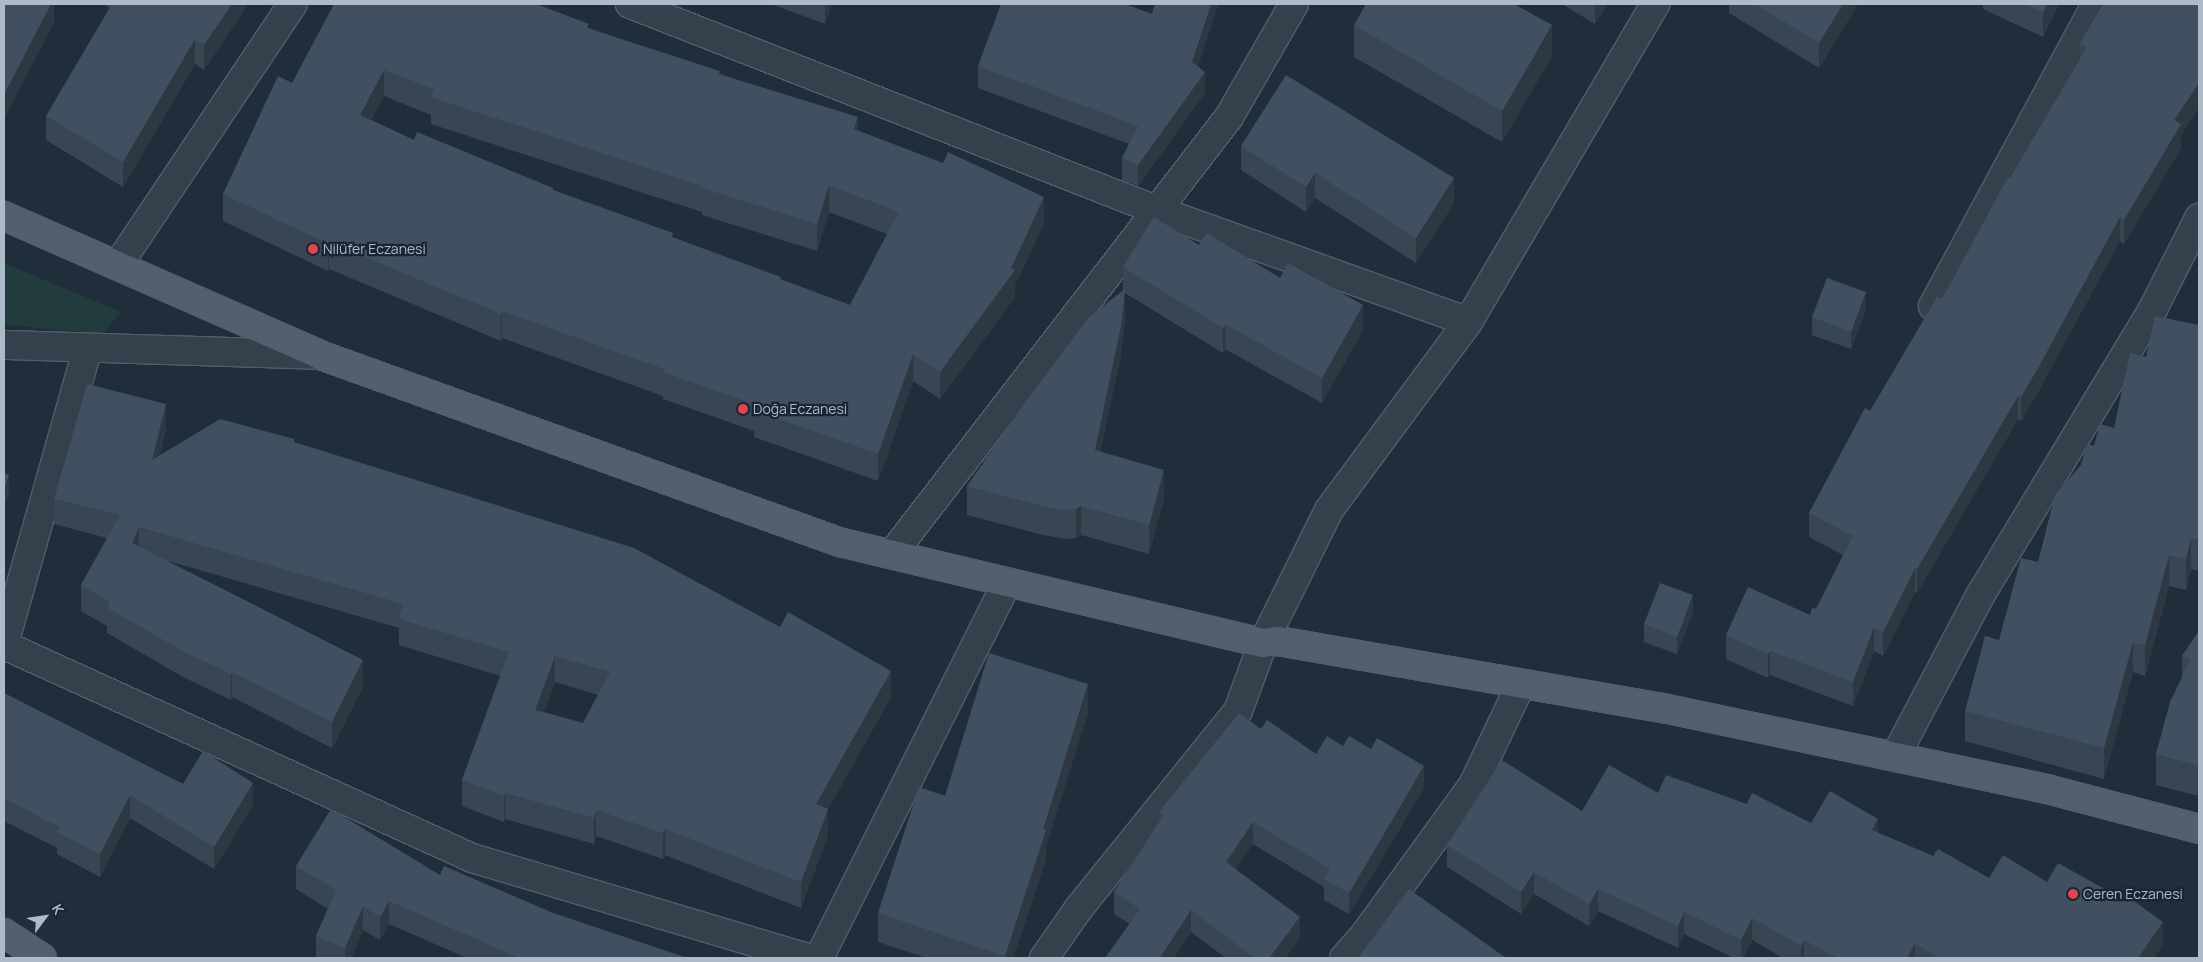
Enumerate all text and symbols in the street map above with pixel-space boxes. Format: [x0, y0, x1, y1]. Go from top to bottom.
place label: Nilüfer Eczanesi [323, 241, 426, 257]
marker: Nilüfer Eczanesi [307, 243, 319, 255]
place label: Doğa Eczanesi [753, 401, 847, 417]
marker: Doğa Eczanesi [737, 403, 749, 415]
place label: Ceren Eczanesi [2083, 886, 2183, 902]
marker: Ceren Eczanesi [2067, 888, 2079, 900]
north arrow [20, 892, 70, 942]
text: K [48, 900, 69, 918]

